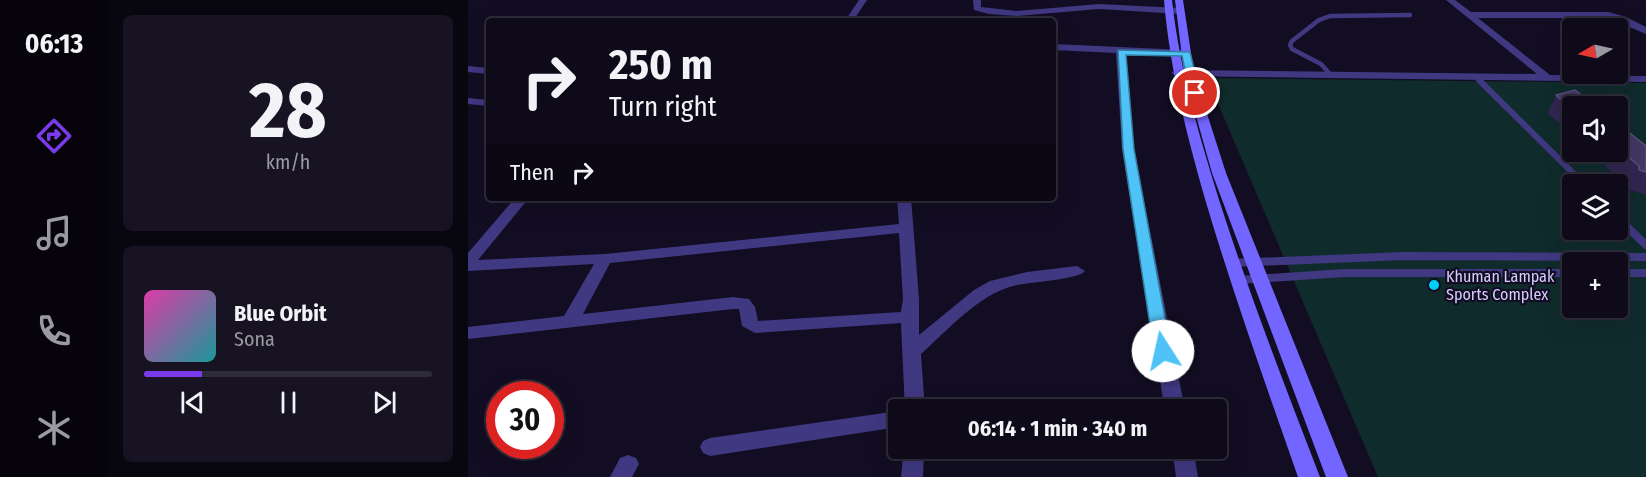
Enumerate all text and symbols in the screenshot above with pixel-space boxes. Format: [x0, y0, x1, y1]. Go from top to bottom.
north arrow [1562, 18, 1628, 84]
map controls [1562, 18, 1628, 318]
text: 06:13 [25, 28, 83, 60]
text: 250 m [609, 40, 713, 90]
icon: right [510, 42, 588, 120]
text: 28 [249, 64, 327, 158]
pin [1169, 67, 1220, 118]
icon: arrive [1178, 76, 1211, 109]
text: Turn right [609, 91, 717, 123]
button: sound [1562, 96, 1628, 162]
icon: directions [33, 115, 75, 157]
text: km/h [266, 150, 310, 174]
icon: right [566, 156, 599, 189]
text: Then [510, 159, 554, 186]
button: layers [1562, 174, 1628, 240]
icon: music [33, 212, 75, 254]
button: + [1562, 252, 1628, 318]
place label: Khuman Lampak Sports Complex [1446, 267, 1555, 304]
marker: Khuman Lampak Sports Complex [1427, 278, 1441, 292]
text: Blue Orbit [234, 300, 327, 327]
icon: phone [33, 310, 75, 352]
position arrow [1131, 319, 1195, 383]
text: Sona [234, 327, 275, 351]
speed limit sign: 30 [486, 381, 564, 459]
icon: previous [176, 386, 209, 419]
icon: pause [272, 386, 305, 419]
icon: next [368, 386, 401, 419]
icon: climate [33, 407, 75, 449]
text: 06:14 · 1 min · 340 m [968, 415, 1147, 442]

